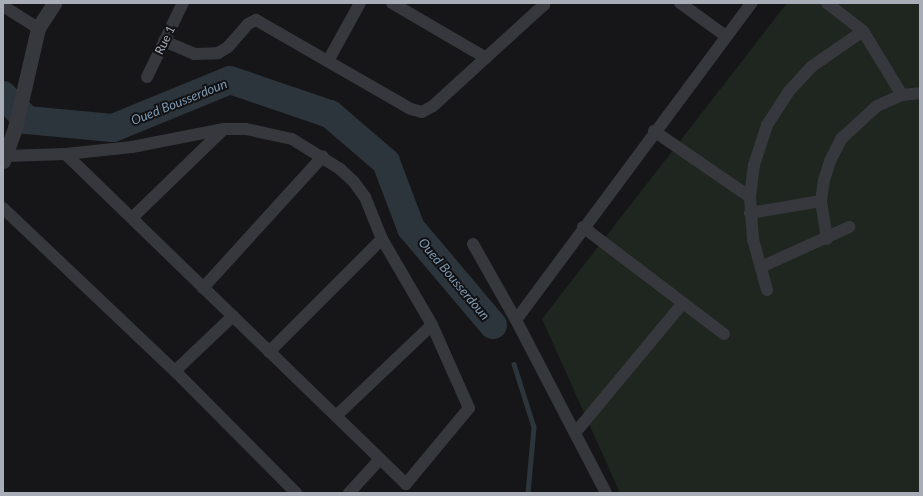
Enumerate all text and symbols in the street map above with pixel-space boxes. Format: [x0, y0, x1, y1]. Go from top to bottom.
street label: Rue 1 [152, 23, 178, 57]
water label: Oued Bousserdoun [129, 76, 229, 128]
water label: Oued Bousserdoun [415, 235, 493, 323]

